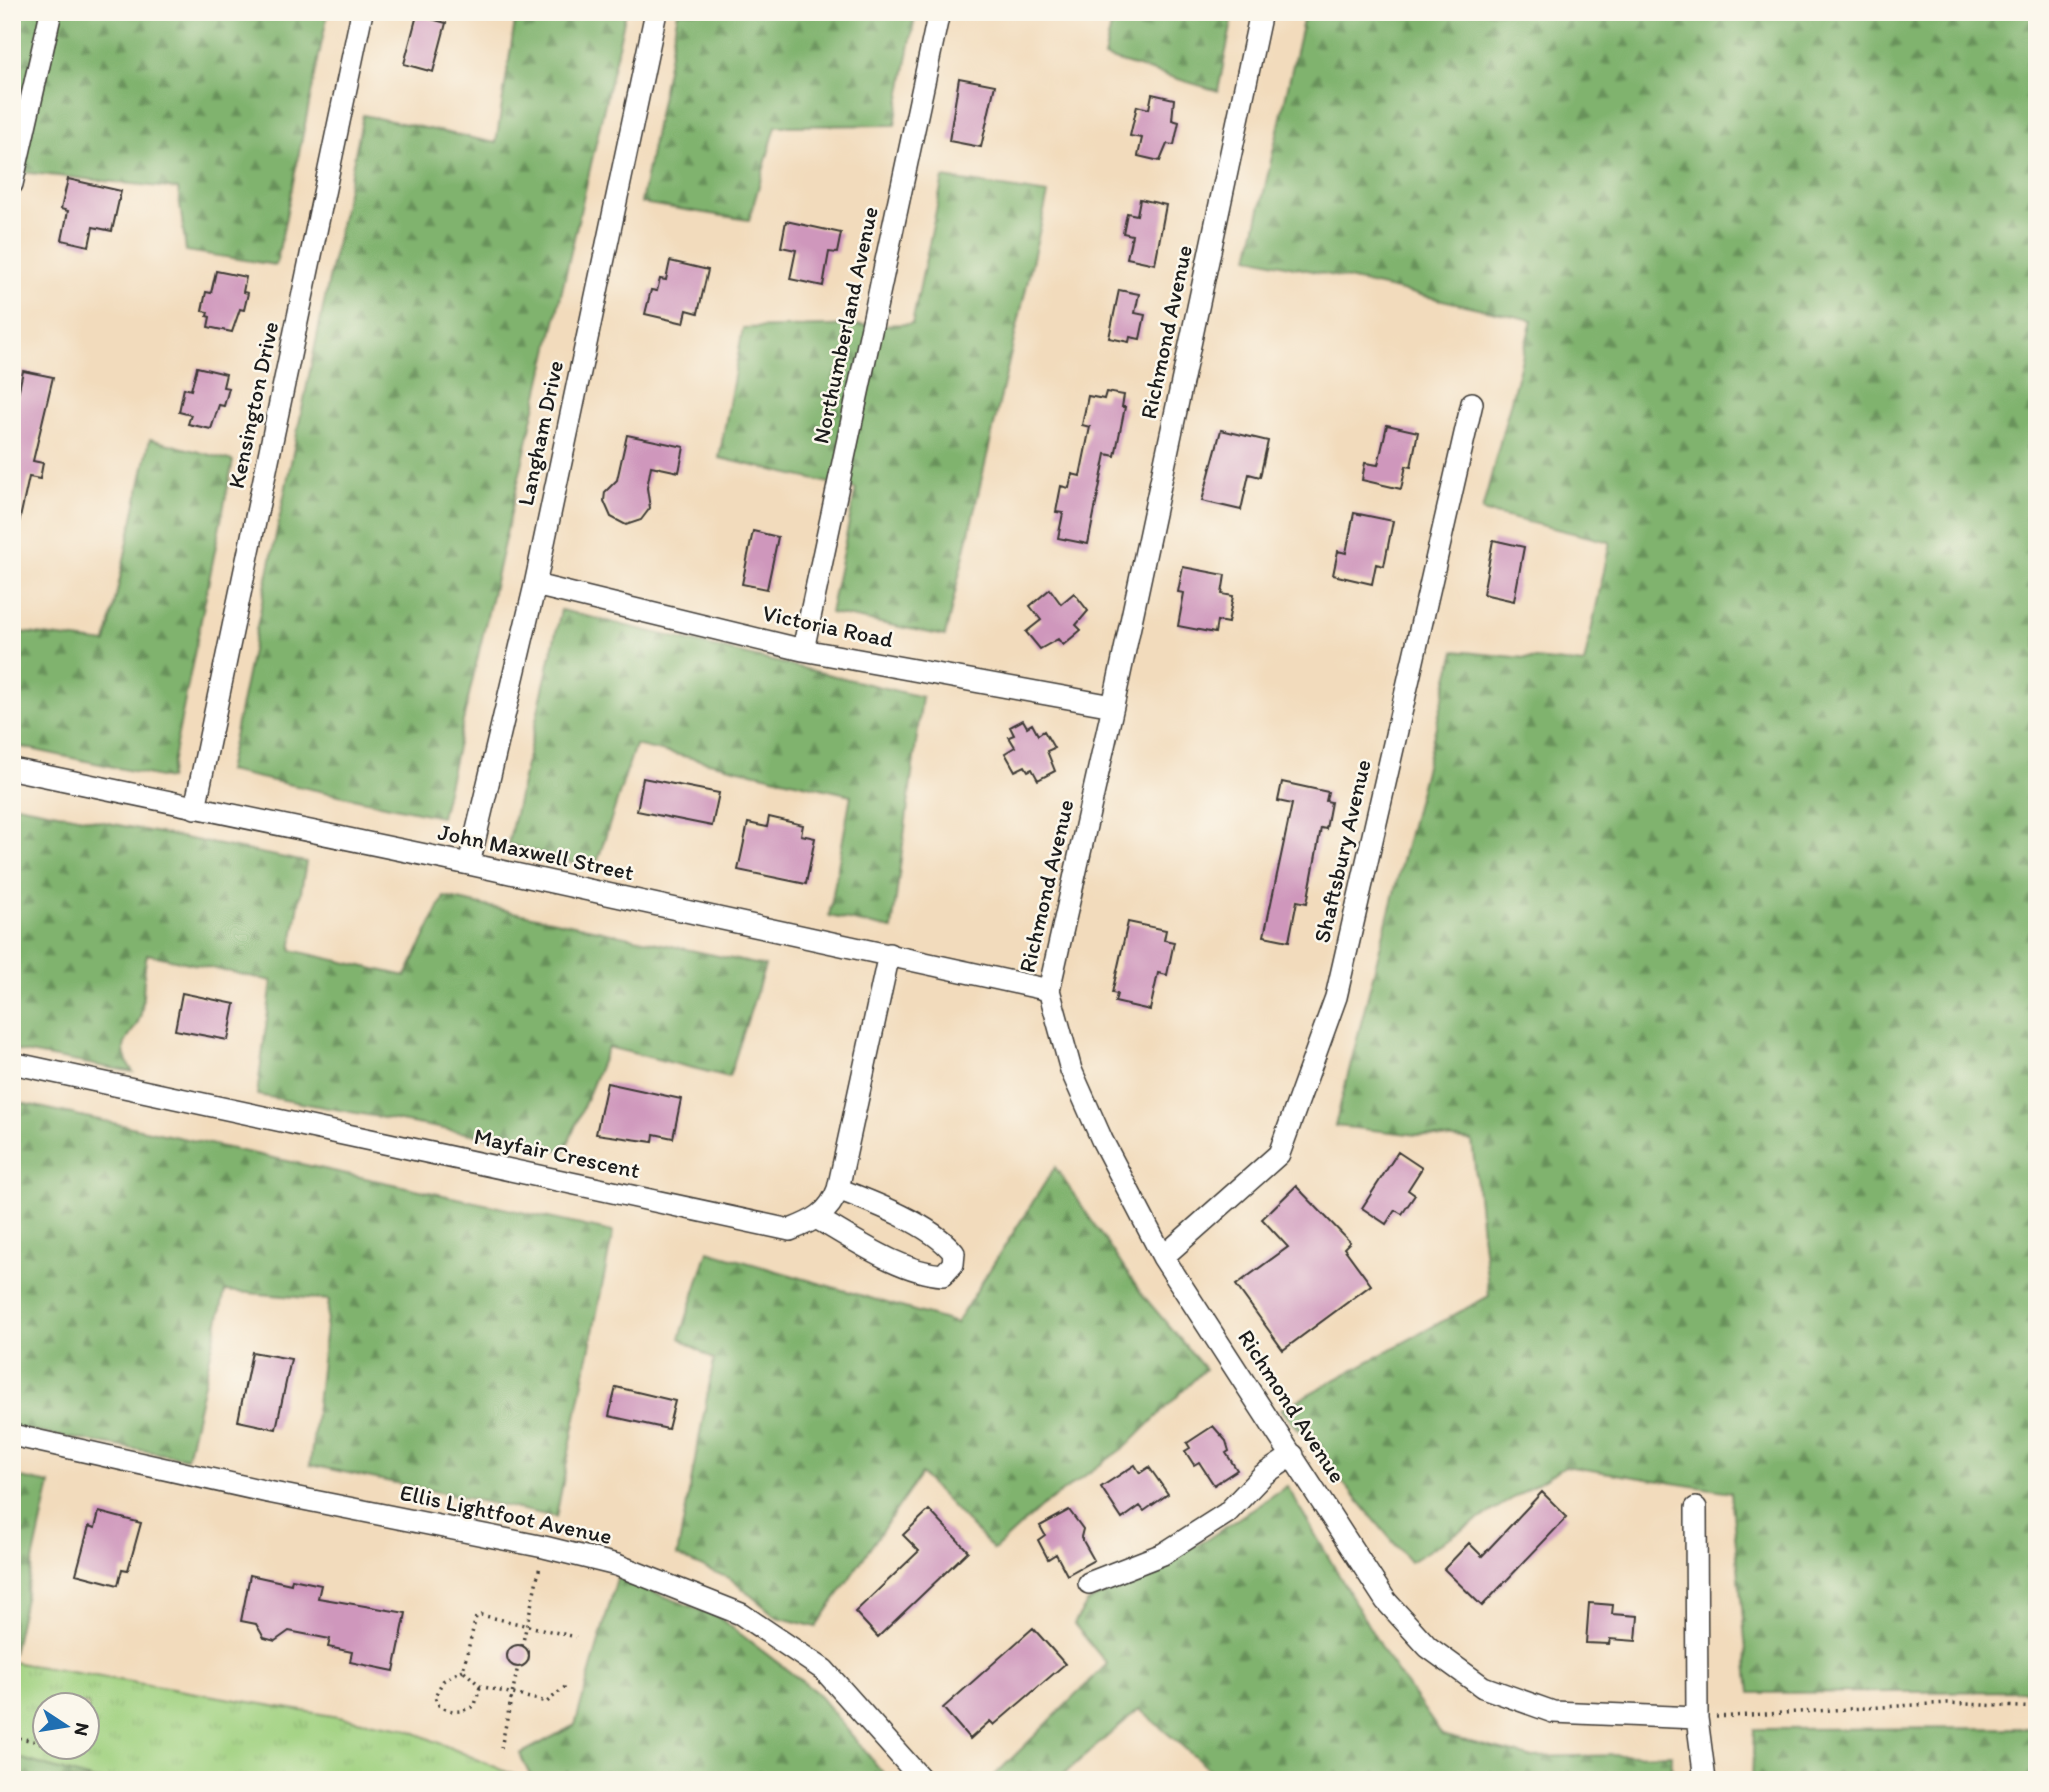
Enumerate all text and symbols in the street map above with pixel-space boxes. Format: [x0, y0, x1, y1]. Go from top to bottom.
street label: Northumberland Avenue [806, 204, 884, 446]
street label: Richmond Avenue [1134, 243, 1198, 421]
street label: Kensington Drive [222, 319, 284, 491]
street label: Langham Drive [511, 358, 569, 508]
street label: Victoria Road [760, 598, 896, 654]
street label: Shaftsbury Avenue [1307, 757, 1377, 945]
street label: Richmond Avenue [1012, 797, 1080, 975]
street label: John Maxwell Street [436, 818, 637, 886]
street label: Mayfair Crescent [471, 1122, 643, 1184]
street label: Richmond Avenue [1232, 1324, 1352, 1488]
street label: Ellis Lightfoot Avenue [398, 1478, 614, 1550]
north arrow [32, 1690, 102, 1760]
text: N [70, 1721, 95, 1738]

